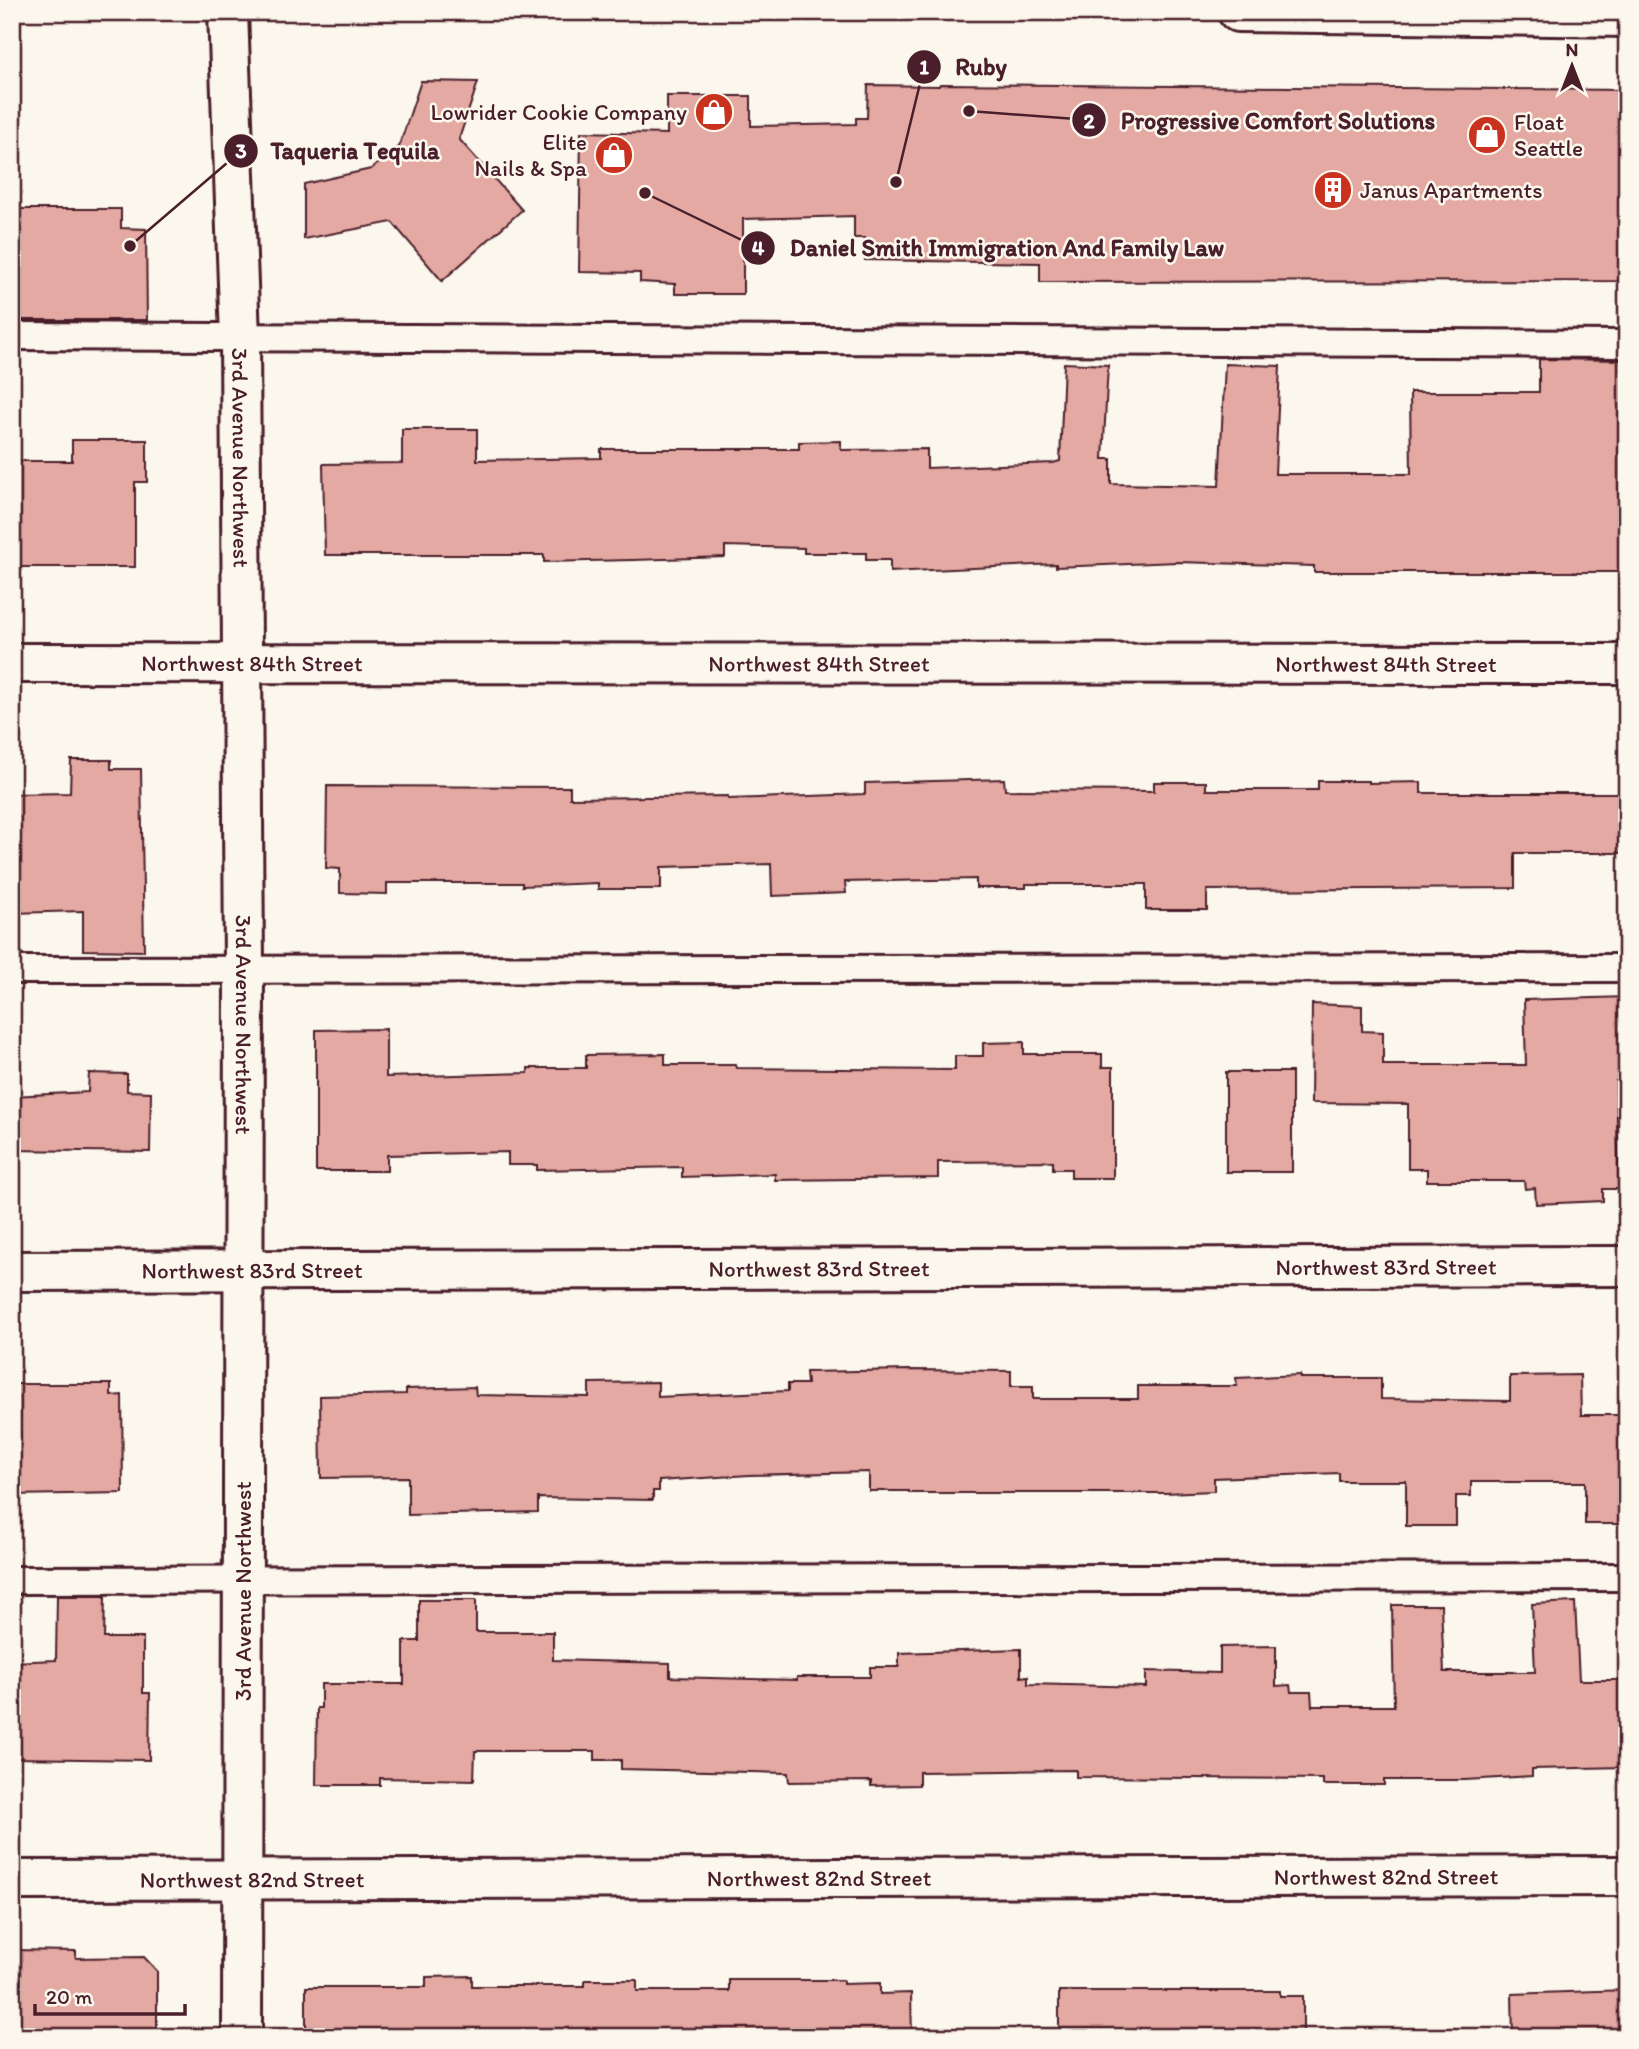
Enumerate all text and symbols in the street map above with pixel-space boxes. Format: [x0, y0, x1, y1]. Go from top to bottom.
north arrow [1538, 32, 1608, 102]
text: N [1566, 38, 1578, 61]
callout: Ruby [906, 44, 1021, 89]
text: Ruby [955, 52, 1007, 82]
text: 1 [919, 54, 929, 79]
shop icon: Lowrider Cookie Company [693, 91, 735, 133]
place label: Lowrider Cookie Company [430, 98, 687, 126]
callout: Progressive Comfort Solutions [1072, 98, 1449, 143]
text: Progressive Comfort Solutions [1121, 106, 1435, 136]
text: 2 [1083, 108, 1095, 133]
place label: Float Seattle [1514, 108, 1583, 162]
shop icon: Float Seattle [1466, 114, 1508, 156]
callout: Taqueria Tequila [223, 128, 453, 173]
place label: Elite Nails & Spa [475, 128, 587, 182]
shop icon: Elite Nails & Spa [593, 134, 635, 176]
text: Taqueria Tequila [270, 136, 440, 166]
text: 3 [235, 138, 247, 163]
building icon: Janus Apartments [1312, 169, 1354, 211]
place label: Janus Apartments [1360, 176, 1543, 204]
callout: Daniel Smith Immigration And Family Law [740, 225, 1238, 270]
text: Daniel Smith Immigration And Family Law [790, 233, 1225, 263]
text: 4 [752, 235, 765, 260]
street label: 3rd Avenue Northwest [226, 348, 255, 568]
street label: Northwest 84th Street [141, 649, 363, 677]
street label: Northwest 84th Street [708, 649, 930, 678]
street label: Northwest 84th Street [1275, 650, 1497, 678]
street label: 3rd Avenue Northwest [230, 915, 258, 1135]
street label: Northwest 83rd Street [1275, 1252, 1497, 1281]
street label: Northwest 83rd Street [708, 1254, 930, 1283]
street label: Northwest 83rd Street [141, 1256, 363, 1285]
street label: 3rd Avenue Northwest [229, 1481, 257, 1701]
street label: Northwest 82nd Street [1274, 1862, 1499, 1891]
street label: Northwest 82nd Street [707, 1864, 932, 1892]
street label: Northwest 82nd Street [140, 1865, 365, 1894]
scale bar [35, 1972, 186, 2016]
text: 20 m [46, 1984, 93, 2009]

